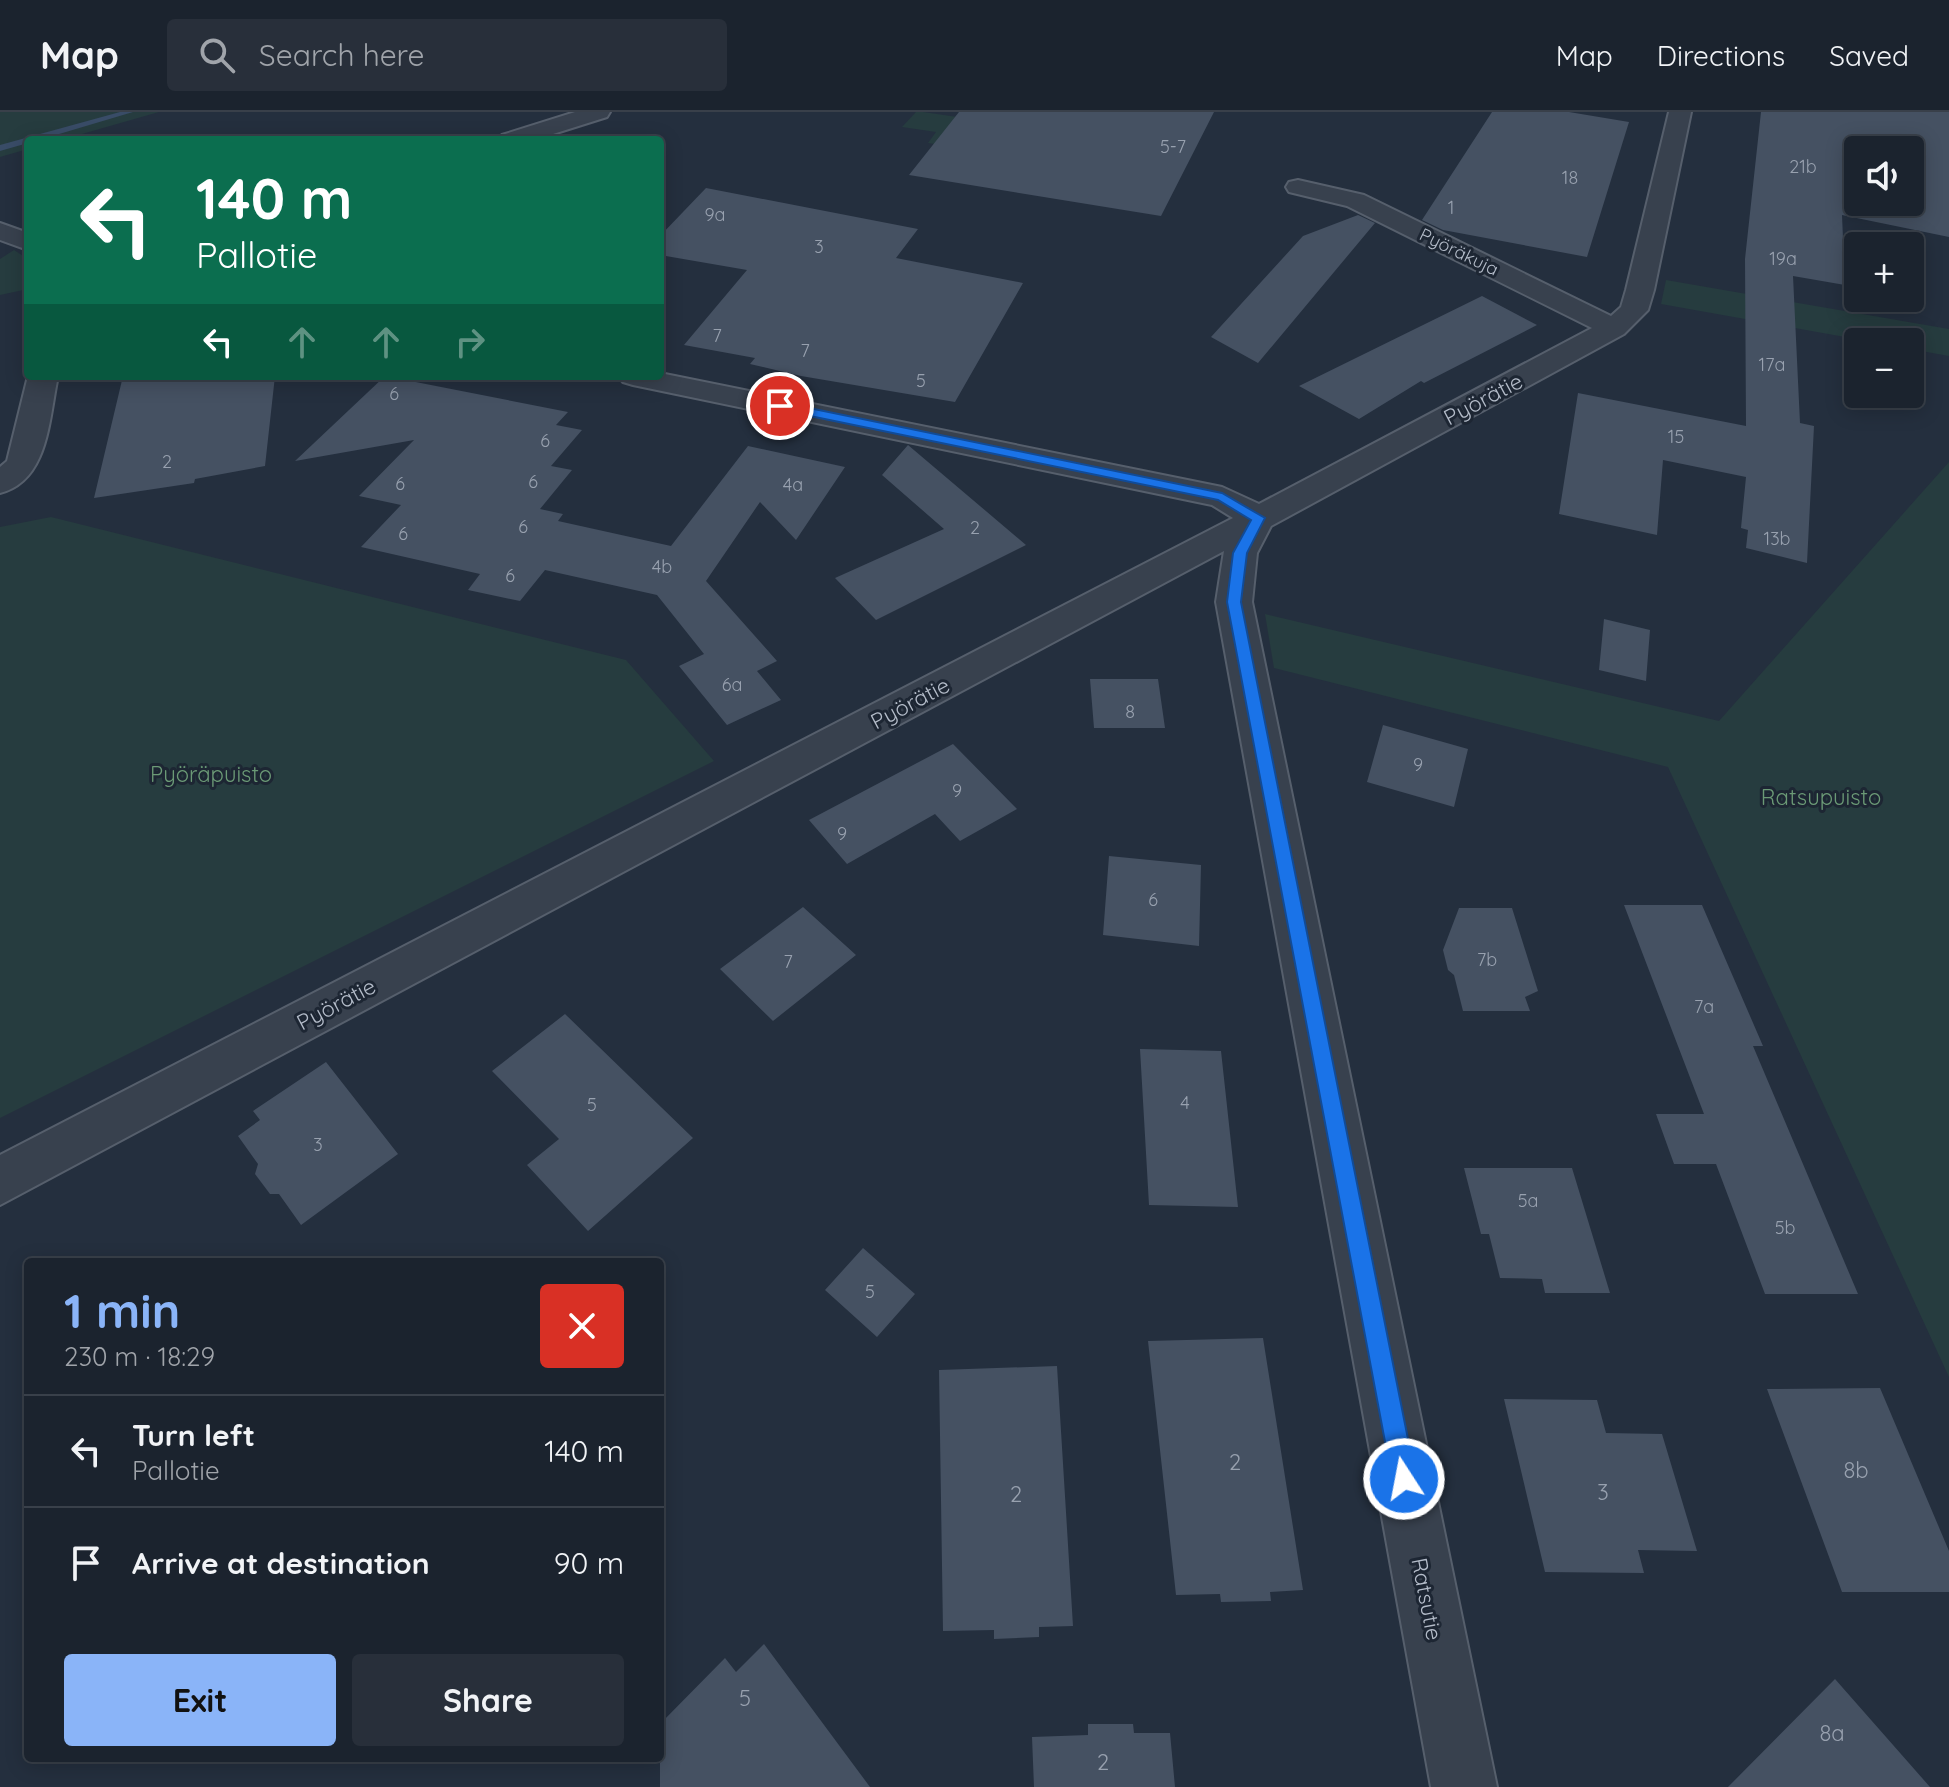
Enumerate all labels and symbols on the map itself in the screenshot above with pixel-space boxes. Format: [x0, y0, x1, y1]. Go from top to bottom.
house number: 5-7 [1160, 135, 1186, 158]
house number: 21b [1789, 155, 1817, 178]
house number: 18 [1562, 166, 1578, 189]
house number: 1 [1448, 196, 1454, 219]
house number: 9a [705, 203, 725, 226]
street label: Pyöräkuja [1416, 223, 1503, 281]
house number: 3 [814, 235, 824, 258]
house number: 19a [1769, 247, 1797, 270]
house number: 7 [712, 324, 722, 347]
house number: 7 [800, 339, 810, 362]
house number: 17a [1759, 353, 1785, 376]
street label: Pyörätie [1439, 367, 1527, 431]
house number: 5 [916, 369, 926, 392]
pin [746, 372, 814, 440]
house number: 6 [389, 382, 399, 405]
house number: 15 [1668, 425, 1684, 448]
house number: 6 [540, 429, 550, 452]
house number: 2 [162, 450, 172, 473]
house number: 6 [528, 470, 538, 493]
house number: 6 [395, 472, 405, 495]
house number: 4a [783, 473, 803, 496]
house number: 6 [518, 515, 528, 538]
house number: 2 [970, 516, 980, 539]
house number: 6 [398, 522, 408, 545]
house number: 13b [1764, 527, 1791, 550]
house number: 4b [652, 555, 672, 578]
house number: 6 [505, 564, 515, 587]
street label: Pyörätie [866, 671, 954, 735]
house number: 6a [722, 673, 742, 696]
house number: 8 [1125, 700, 1135, 723]
house number: 9 [1413, 753, 1423, 776]
park label: Pyöräpuisto [150, 760, 272, 788]
house number: 9 [952, 779, 962, 802]
park label: Ratsupuisto [1761, 783, 1881, 811]
house number: 9 [837, 822, 847, 845]
house number: 6 [1148, 888, 1158, 911]
house number: 7b [1477, 948, 1497, 971]
house number: 7 [783, 950, 793, 973]
street label: Pyörätie [292, 972, 380, 1036]
house number: 7a [1694, 995, 1714, 1018]
house number: 4 [1180, 1091, 1190, 1114]
house number: 5 [587, 1093, 597, 1116]
house number: 3 [313, 1133, 323, 1156]
house number: 5a [1518, 1189, 1538, 1212]
house number: 5b [1775, 1216, 1795, 1239]
house number: 5 [865, 1280, 875, 1303]
position arrow [1362, 1437, 1446, 1521]
house number: 2 [1229, 1448, 1241, 1476]
house number: 8b [1843, 1456, 1869, 1484]
house number: 3 [1597, 1478, 1609, 1506]
house number: 2 [1010, 1480, 1022, 1508]
street label: Ratsutie [1405, 1555, 1449, 1643]
house number: 5 [739, 1684, 751, 1712]
house number: 8a [1819, 1719, 1845, 1747]
house number: 2 [1097, 1748, 1109, 1776]

